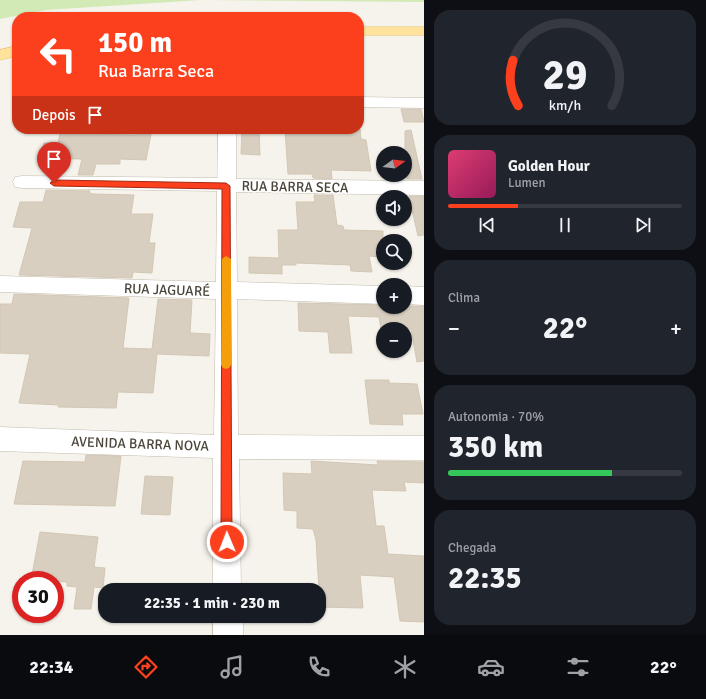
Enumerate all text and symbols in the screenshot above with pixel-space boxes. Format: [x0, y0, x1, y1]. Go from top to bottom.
text: 150 m [98, 26, 172, 60]
icon: left [32, 28, 84, 80]
text: 29 [543, 49, 587, 100]
text: Rua Barra Seca [98, 60, 214, 82]
text: km/h [549, 96, 581, 113]
icon: arrive [84, 104, 106, 126]
text: Depois [32, 106, 76, 124]
pin [37, 142, 71, 183]
north arrow [376, 146, 412, 182]
map controls [376, 146, 412, 358]
icon: arrive [43, 148, 65, 170]
text: Golden Hour [508, 157, 590, 175]
text: Lumen [508, 175, 546, 191]
street label: RUA BARRA SECA [241, 178, 349, 196]
button: sound [376, 190, 412, 226]
icon: previous [476, 214, 498, 236]
icon: pause [554, 214, 576, 236]
icon: next [632, 214, 654, 236]
button: search [376, 234, 412, 270]
button: + [376, 278, 412, 314]
street label: RUA JAGUARÉ [124, 280, 211, 300]
text: Clima [448, 290, 480, 306]
text: 22° [543, 310, 587, 347]
text: − [448, 315, 460, 342]
text: + [670, 315, 682, 342]
button: − [376, 322, 412, 358]
text: Autonomia · 70% [448, 409, 544, 425]
text: 350 km [448, 429, 543, 466]
street label: AVENIDA BARRA NOVA [71, 433, 210, 455]
position arrow [206, 521, 248, 563]
text: Chegada [448, 540, 496, 556]
text: 22:35 [448, 560, 522, 597]
speed limit sign: 30 [12, 571, 64, 623]
text: 22:35 · 1 min · 230 m [144, 594, 280, 612]
icon: directions [132, 653, 160, 681]
icon: music [218, 653, 246, 681]
icon: phone [305, 653, 333, 681]
icon: climate [391, 653, 419, 681]
icon: car [477, 653, 505, 681]
icon: filters [564, 653, 592, 681]
text: 22:34 [29, 656, 73, 678]
text: 22° [650, 656, 677, 678]

